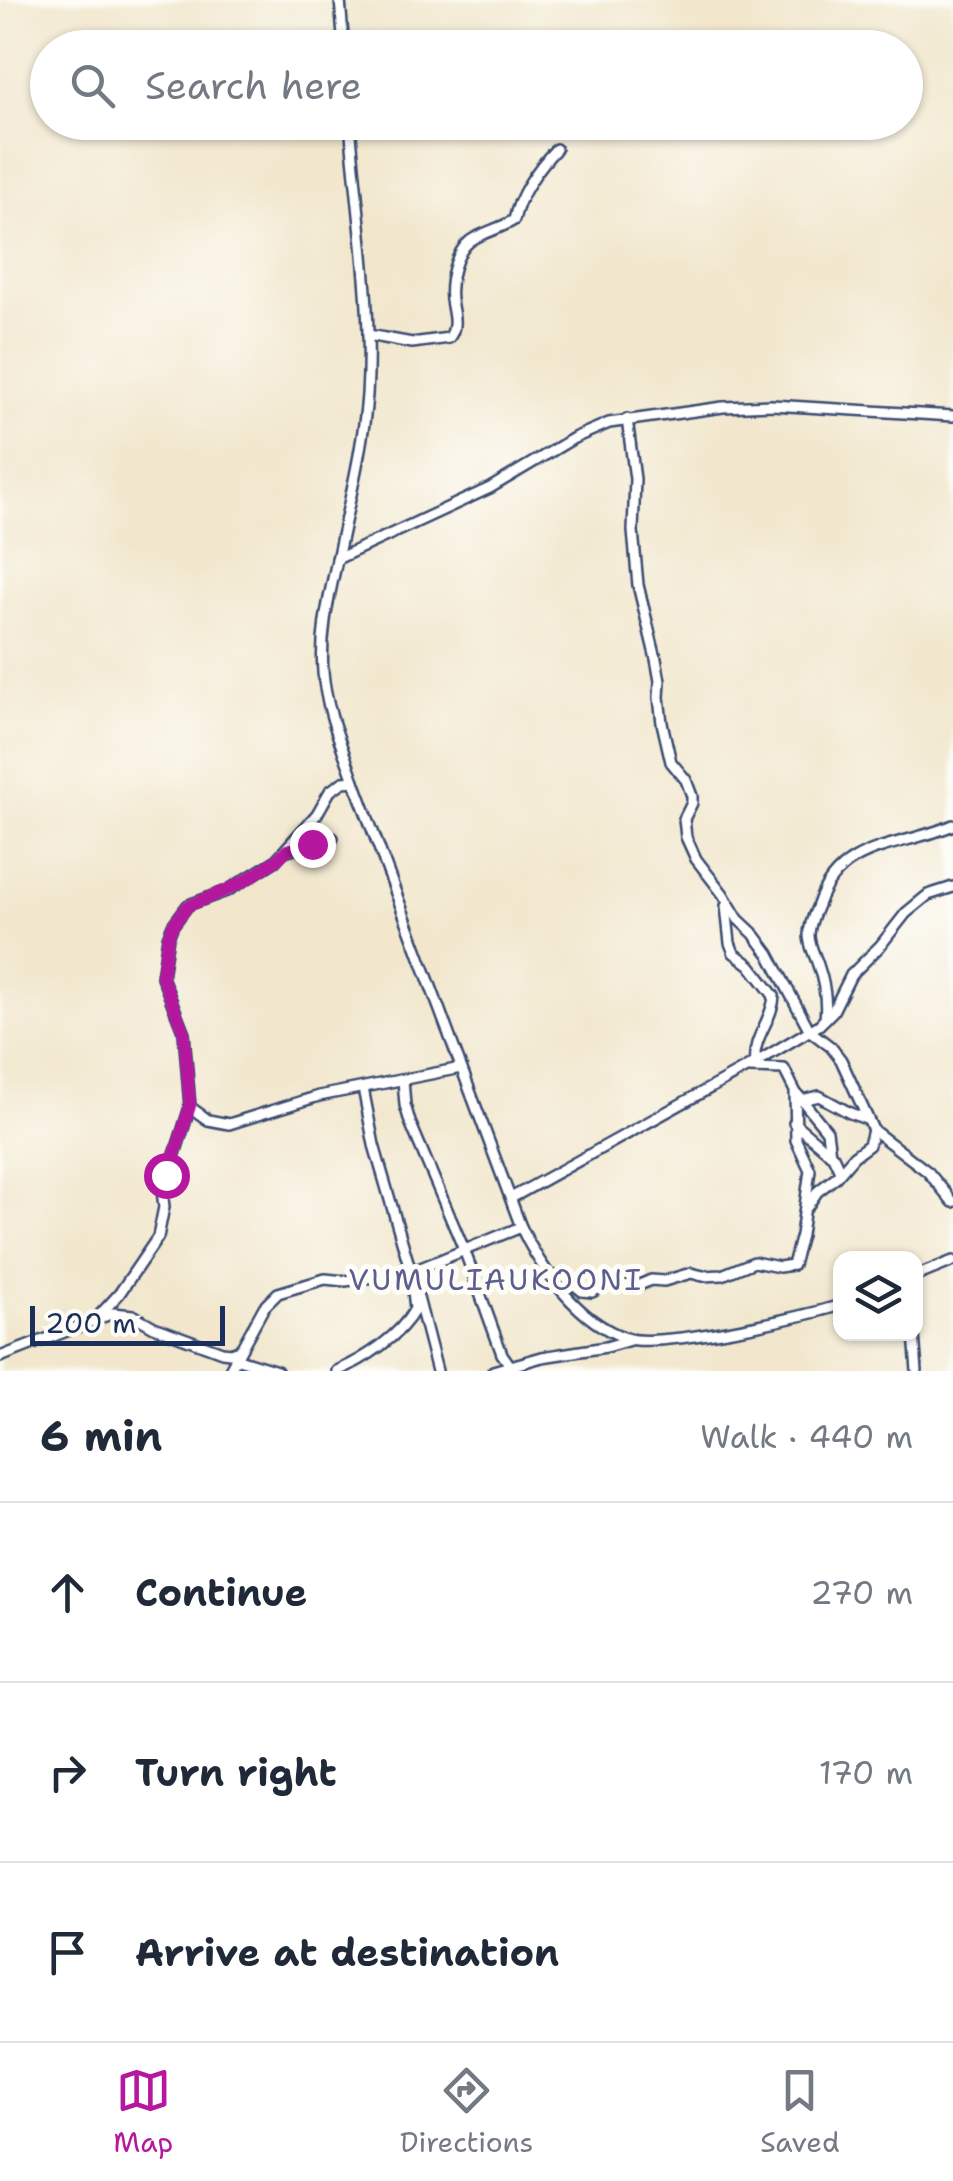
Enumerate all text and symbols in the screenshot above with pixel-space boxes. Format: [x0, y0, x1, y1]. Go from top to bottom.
search box [30, 30, 923, 140]
icon: search [65, 58, 120, 113]
text: Search here [145, 60, 362, 111]
route end [290, 822, 336, 868]
route start [144, 1153, 190, 1199]
map controls [833, 1251, 923, 1341]
button: layers [833, 1251, 923, 1341]
district label: VUMULIAUKOONI [348, 1259, 644, 1300]
scale bar [30, 1301, 225, 1346]
text: 200 m [45, 1304, 136, 1342]
text: 6 min [40, 1408, 162, 1464]
text: Walk · 440 m [700, 1415, 913, 1458]
icon: ahead [40, 1565, 95, 1620]
text: Continue [135, 1567, 307, 1618]
text: 270 m [810, 1571, 913, 1614]
icon: right [40, 1745, 95, 1800]
text: Turn right [135, 1747, 337, 1798]
text: 170 m [819, 1751, 913, 1794]
icon: arrive [40, 1925, 95, 1980]
text: Arrive at destination [135, 1927, 559, 1978]
tab: Map [113, 2063, 173, 2161]
tab: Directions [400, 2063, 533, 2161]
tab: Saved [760, 2063, 840, 2161]

